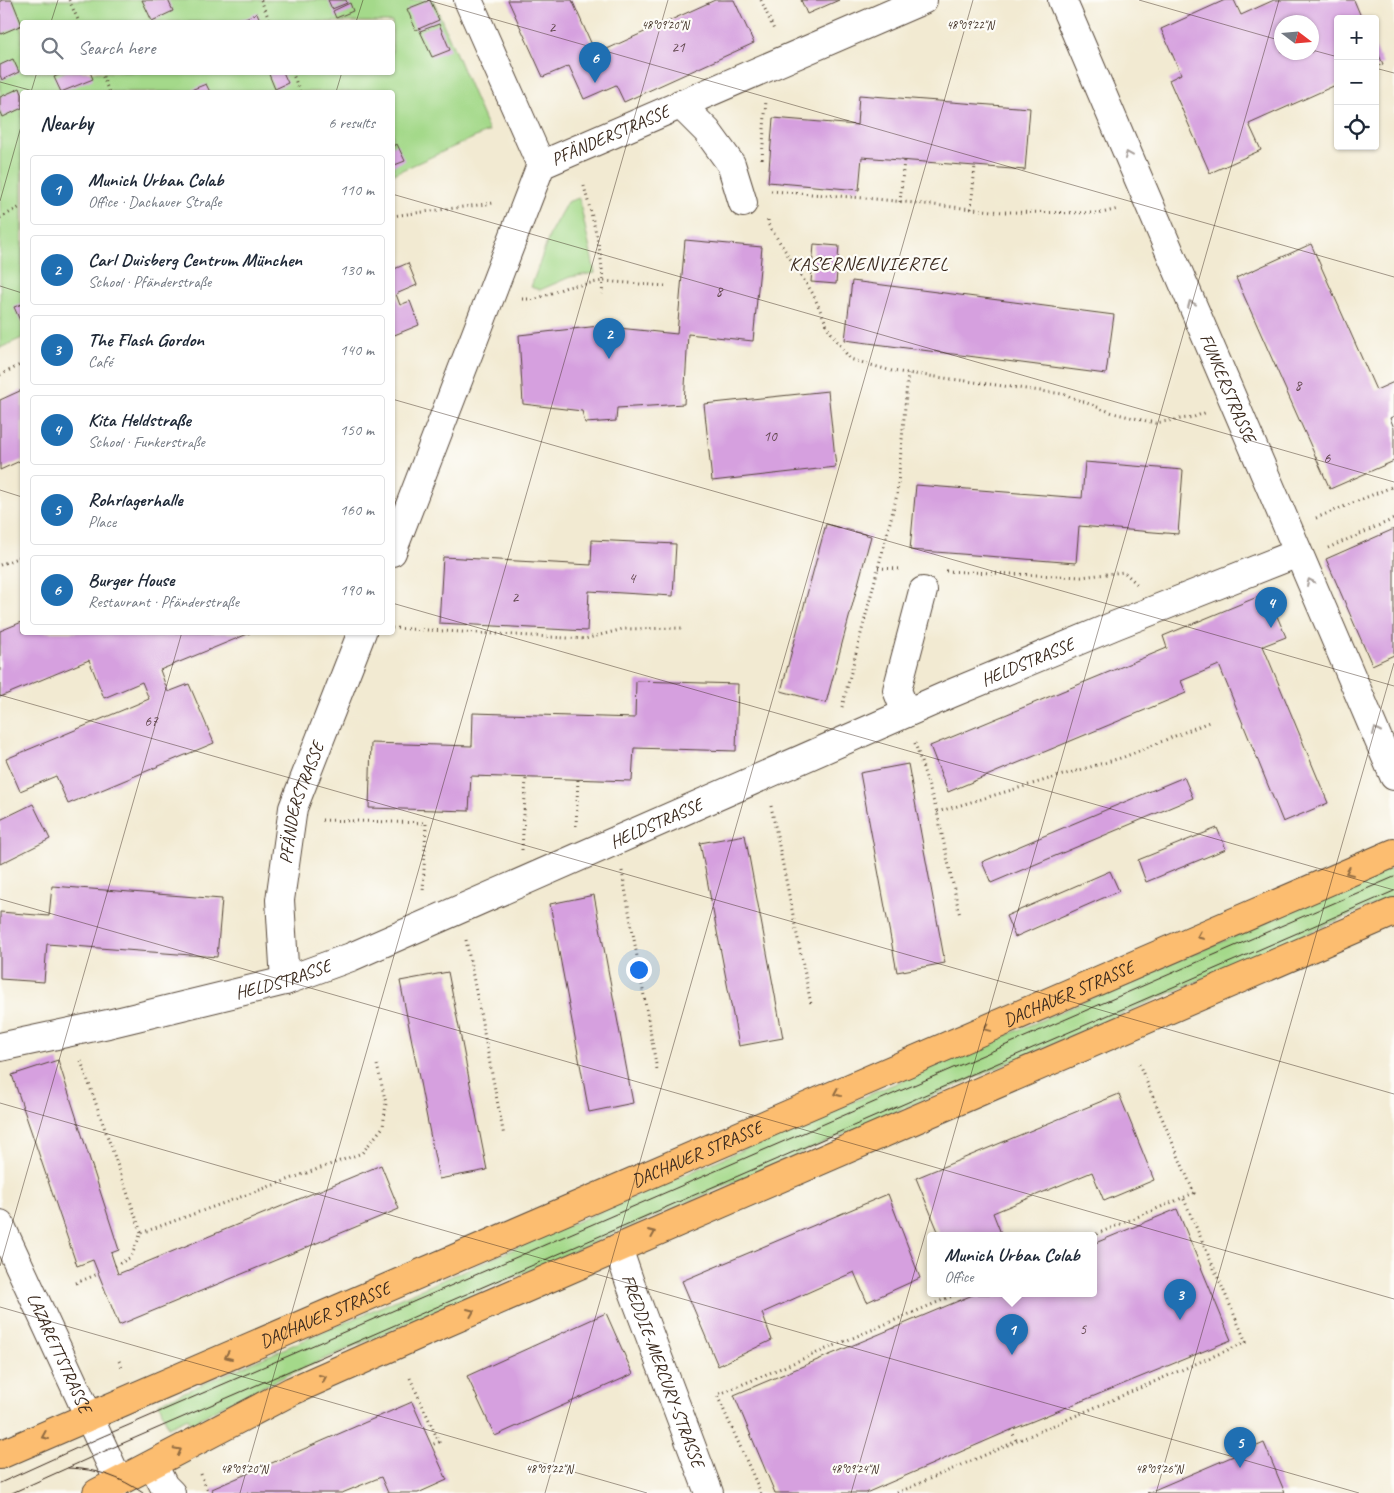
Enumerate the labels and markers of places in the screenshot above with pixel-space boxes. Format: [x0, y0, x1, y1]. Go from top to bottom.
pin: 6 [579, 42, 611, 83]
pin: 2 [593, 318, 625, 359]
pin: 4 [1255, 587, 1287, 628]
pin: 3 [1164, 1279, 1196, 1320]
pin: 1 [996, 1314, 1028, 1355]
pin: 5 [1224, 1427, 1256, 1468]

